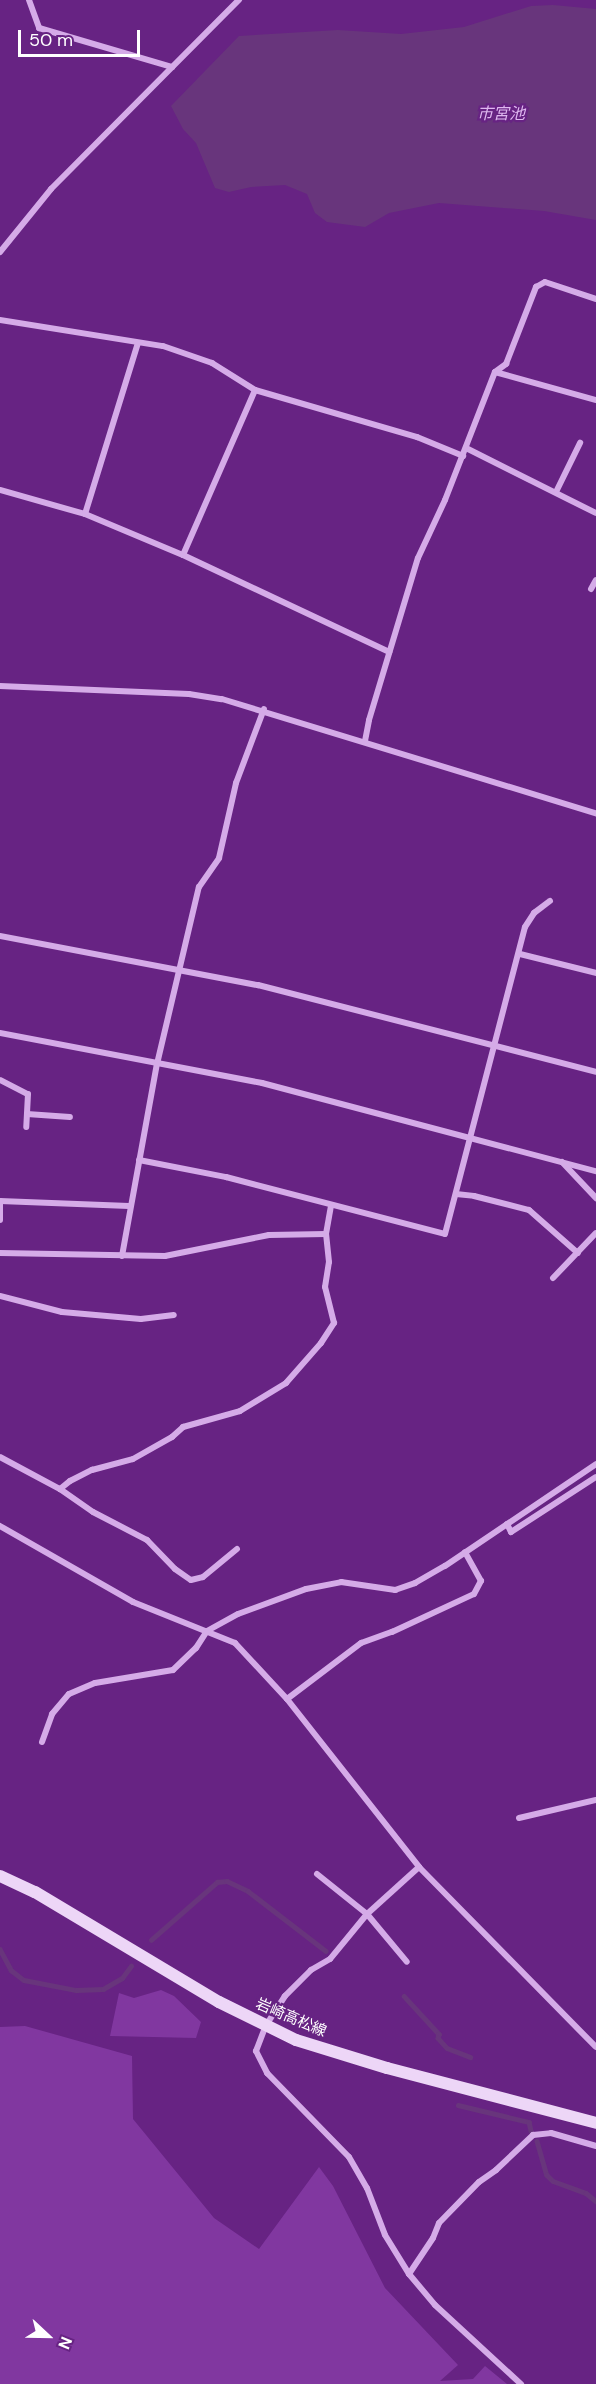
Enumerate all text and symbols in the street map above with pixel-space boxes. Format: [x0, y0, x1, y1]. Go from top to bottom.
scale bar [21, 18, 142, 56]
text: 50 m [29, 28, 73, 52]
water label: 市宮池 [477, 104, 525, 124]
street label: 岩崎高松線 [253, 1995, 329, 2041]
north arrow [18, 2306, 78, 2366]
text: N [53, 2334, 77, 2352]

